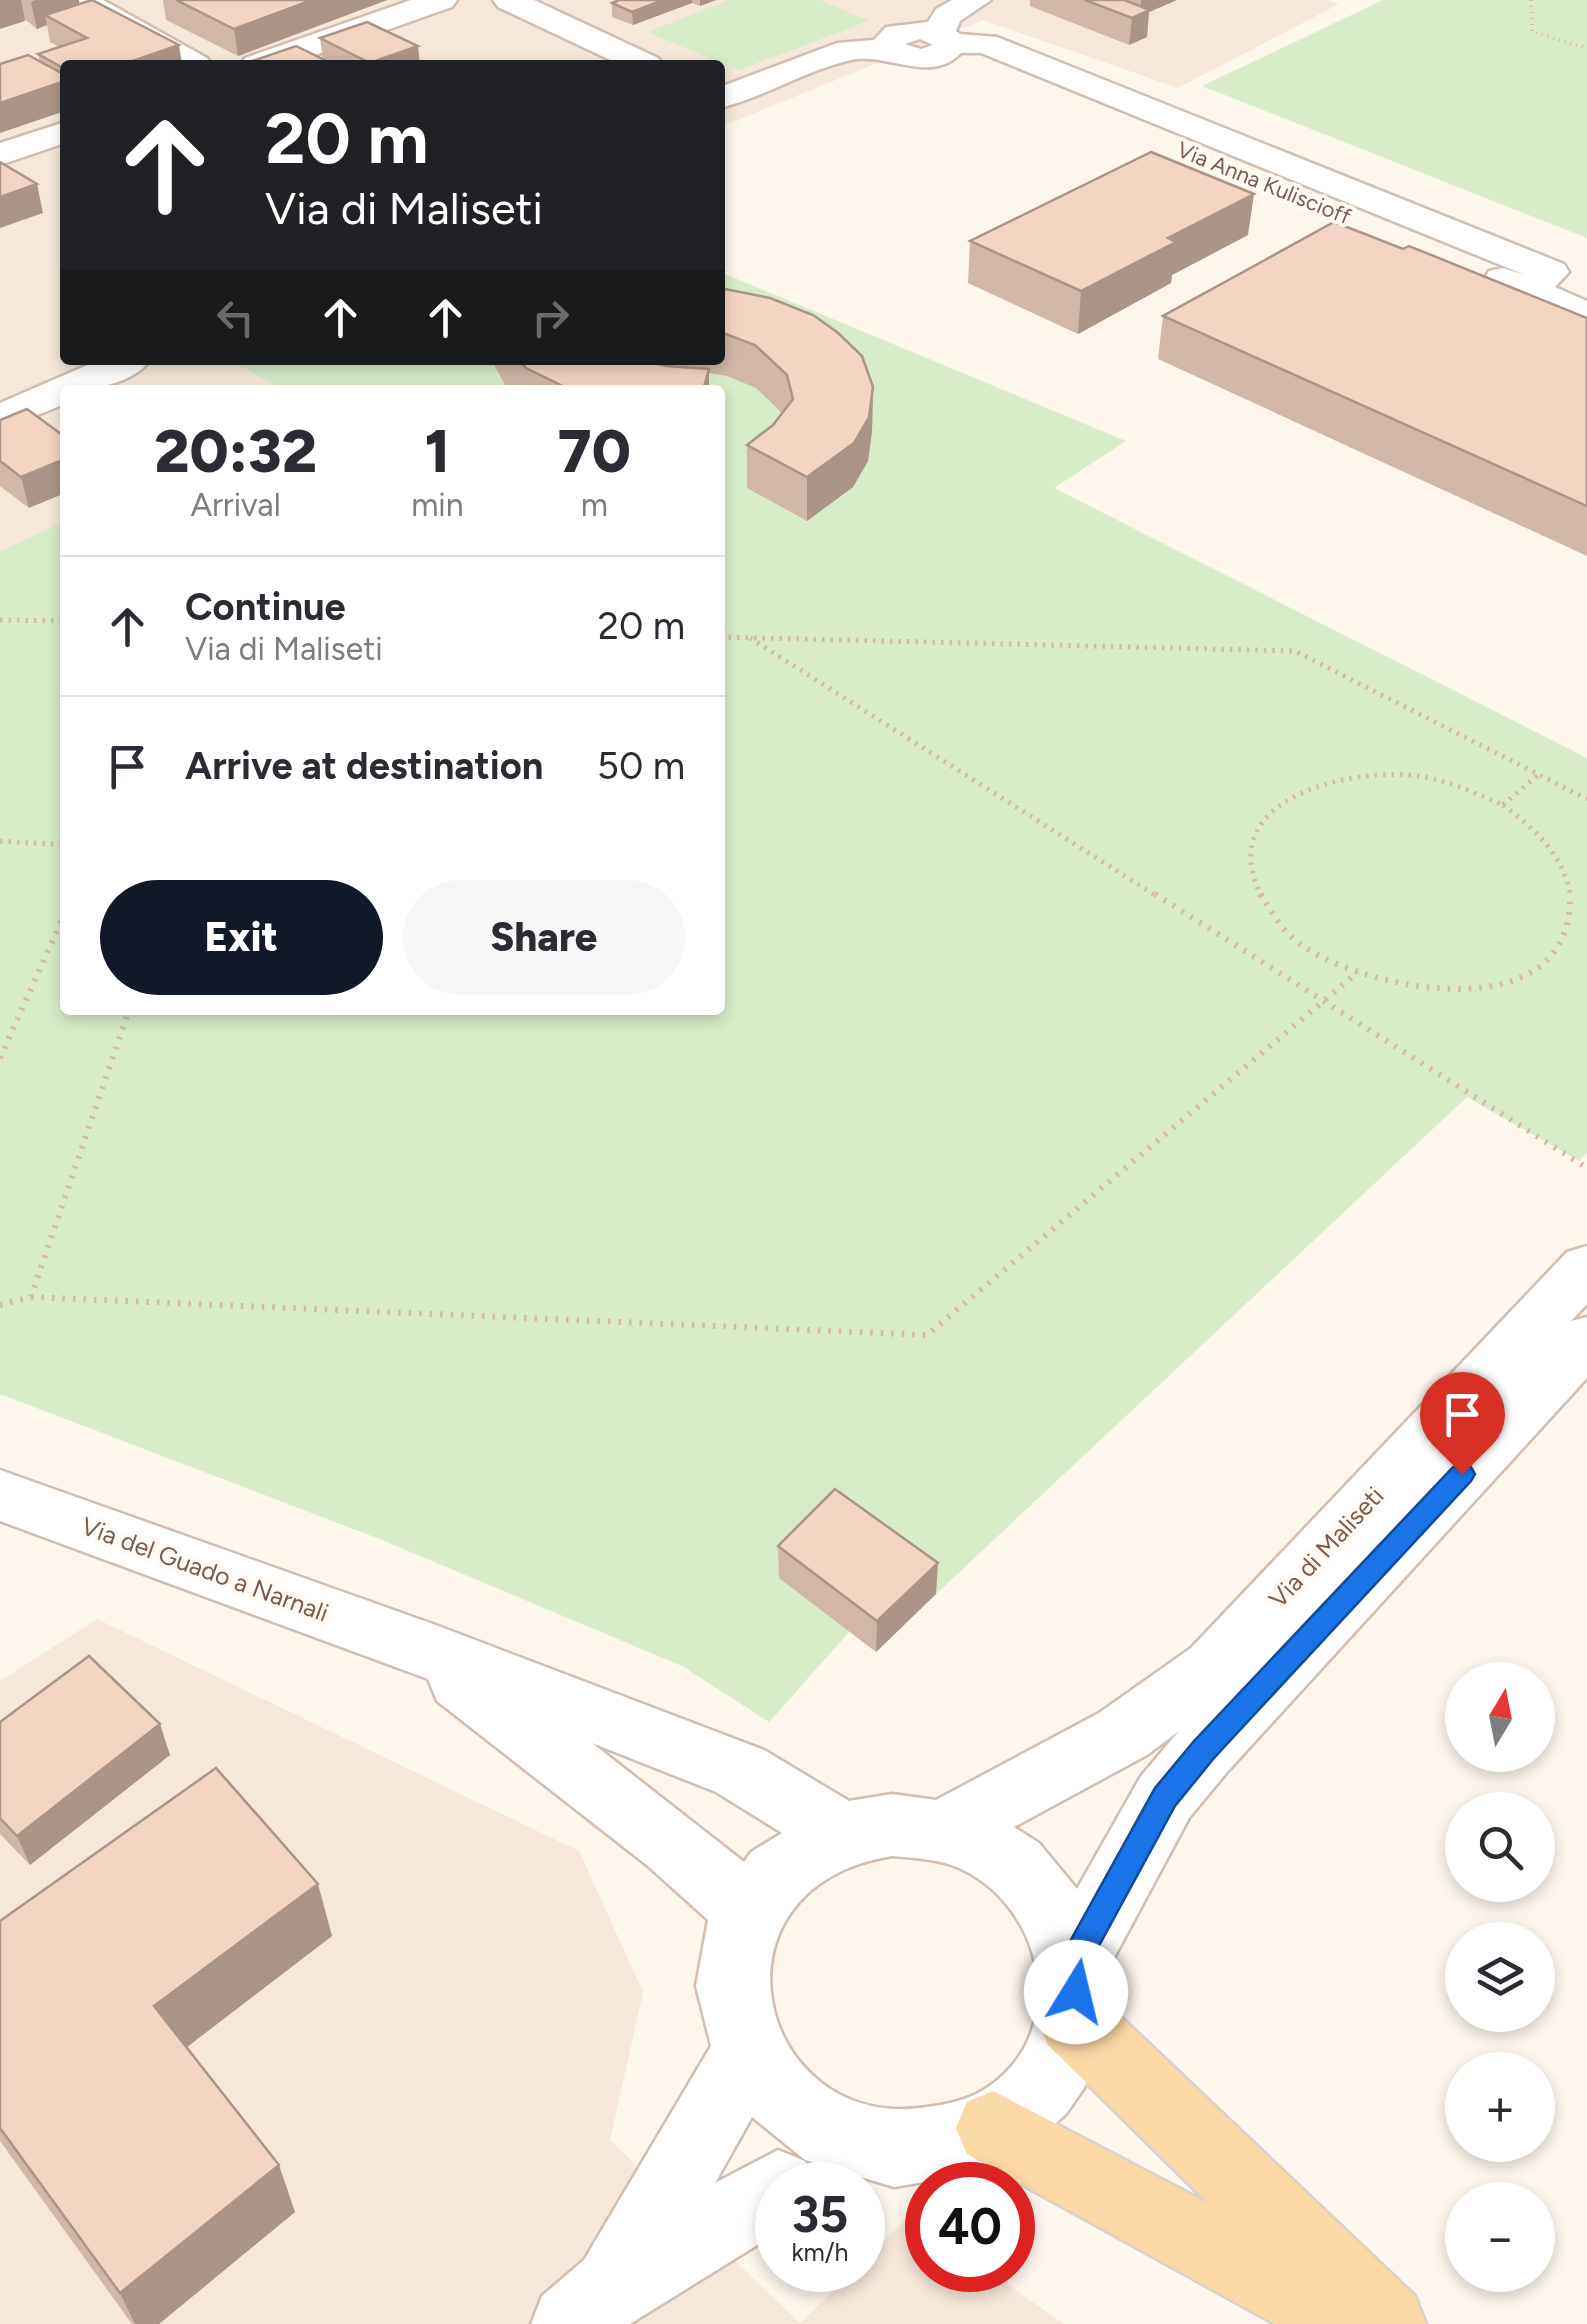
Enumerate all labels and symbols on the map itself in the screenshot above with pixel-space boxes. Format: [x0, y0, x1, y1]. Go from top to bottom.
street label: Via Anna Kuliscioff [1173, 136, 1356, 230]
pin [1420, 1372, 1505, 1475]
street label: Via di Maliseti [1262, 1480, 1390, 1614]
street label: Via del Guado a Narnali [77, 1510, 333, 1628]
north arrow [1445, 1662, 1555, 1772]
position arrow [1024, 1940, 1128, 2044]
speed limit sign: 40 [905, 2162, 1035, 2292]

